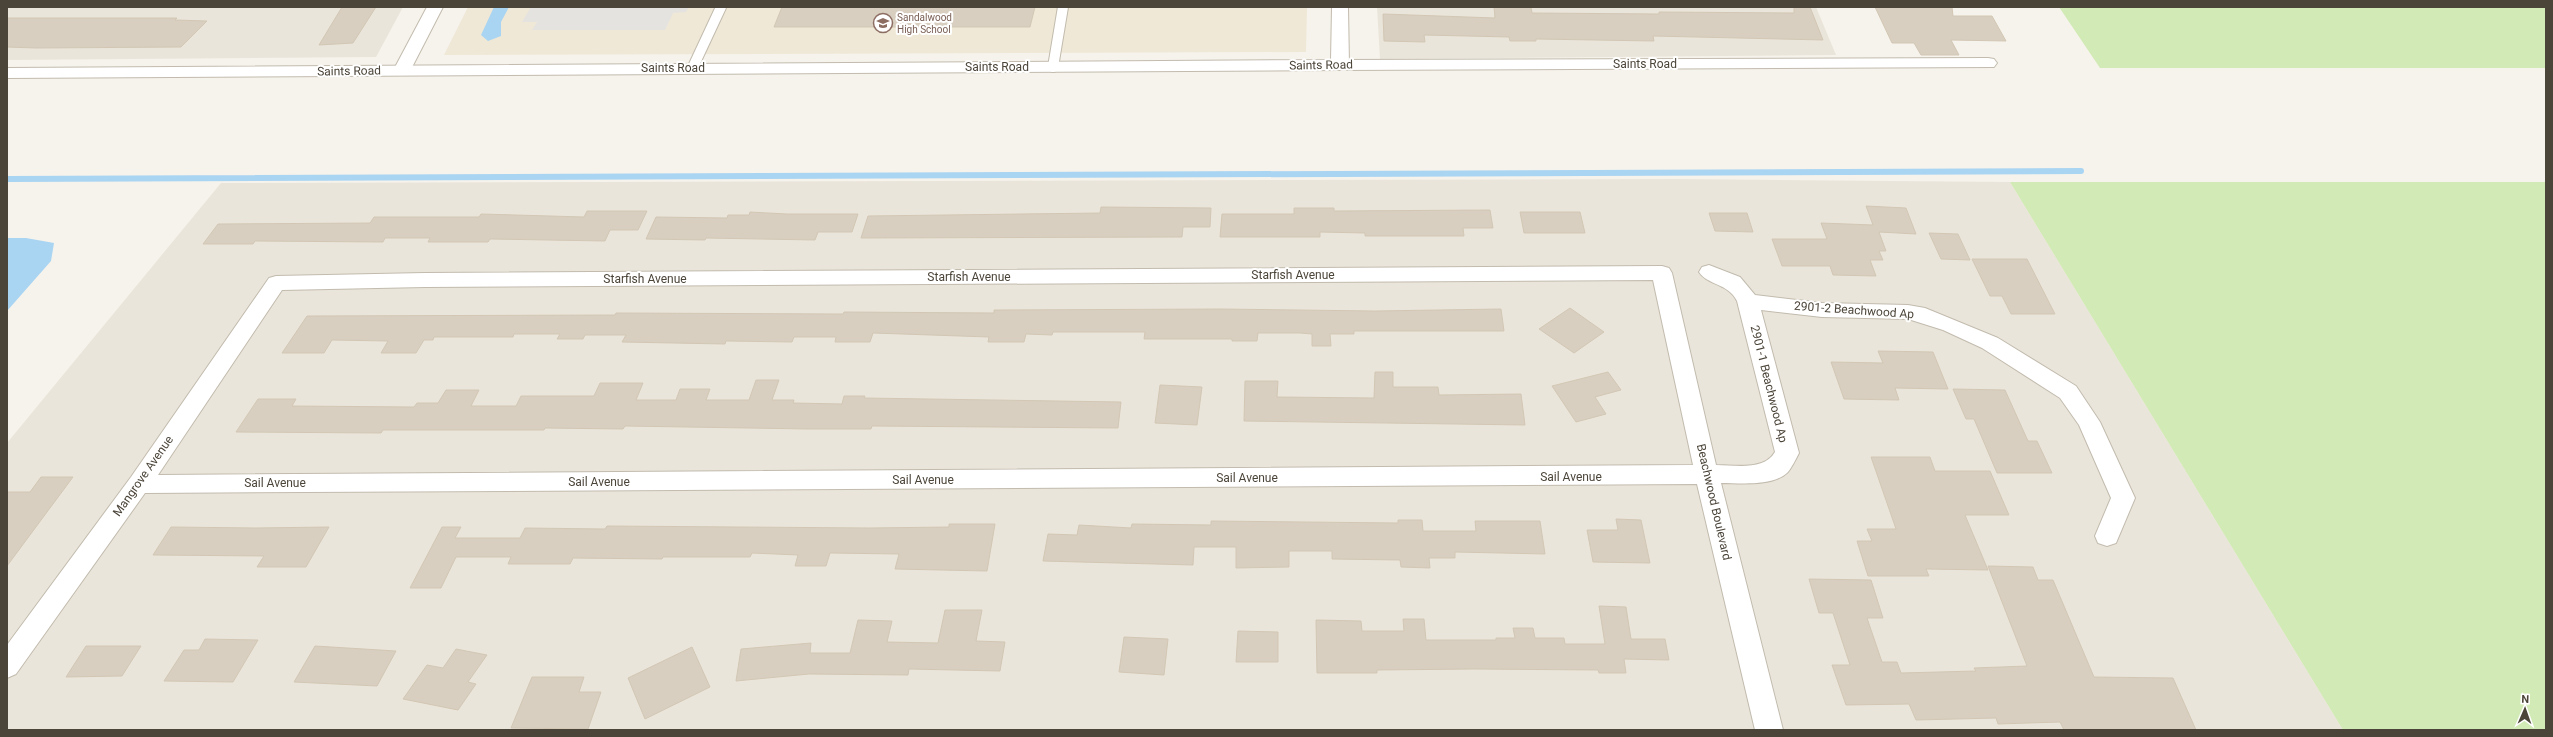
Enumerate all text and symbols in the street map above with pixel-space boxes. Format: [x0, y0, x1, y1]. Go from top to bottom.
school or university icon: Sandalwood High School [872, 12, 894, 34]
place label: Sandalwood High School [897, 12, 952, 35]
street label: Saints Road [1289, 57, 1353, 73]
street label: Saints Road [1613, 57, 1677, 71]
street label: Saints Road [965, 60, 1029, 74]
street label: Saints Road [641, 61, 705, 75]
street label: Saints Road [317, 63, 381, 79]
street label: Starfish Avenue [1251, 268, 1335, 282]
street label: Starfish Avenue [927, 270, 1011, 284]
street label: Starfish Avenue [603, 272, 687, 286]
street label: 2901-2 Beachwood Ap [1794, 299, 1915, 321]
street label: 2901-1 Beachwood Ap [1748, 324, 1790, 444]
street label: Mangrove Avenue [110, 433, 176, 519]
street label: Beachwood Boulevard [1694, 443, 1734, 561]
street label: Sail Avenue [1540, 470, 1602, 484]
street label: Sail Avenue [1216, 471, 1278, 485]
street label: Sail Avenue [892, 473, 954, 487]
street label: Sail Avenue [568, 475, 630, 489]
street label: Sail Avenue [244, 476, 306, 490]
north arrow [2505, 689, 2545, 729]
text: N [2521, 693, 2530, 706]

